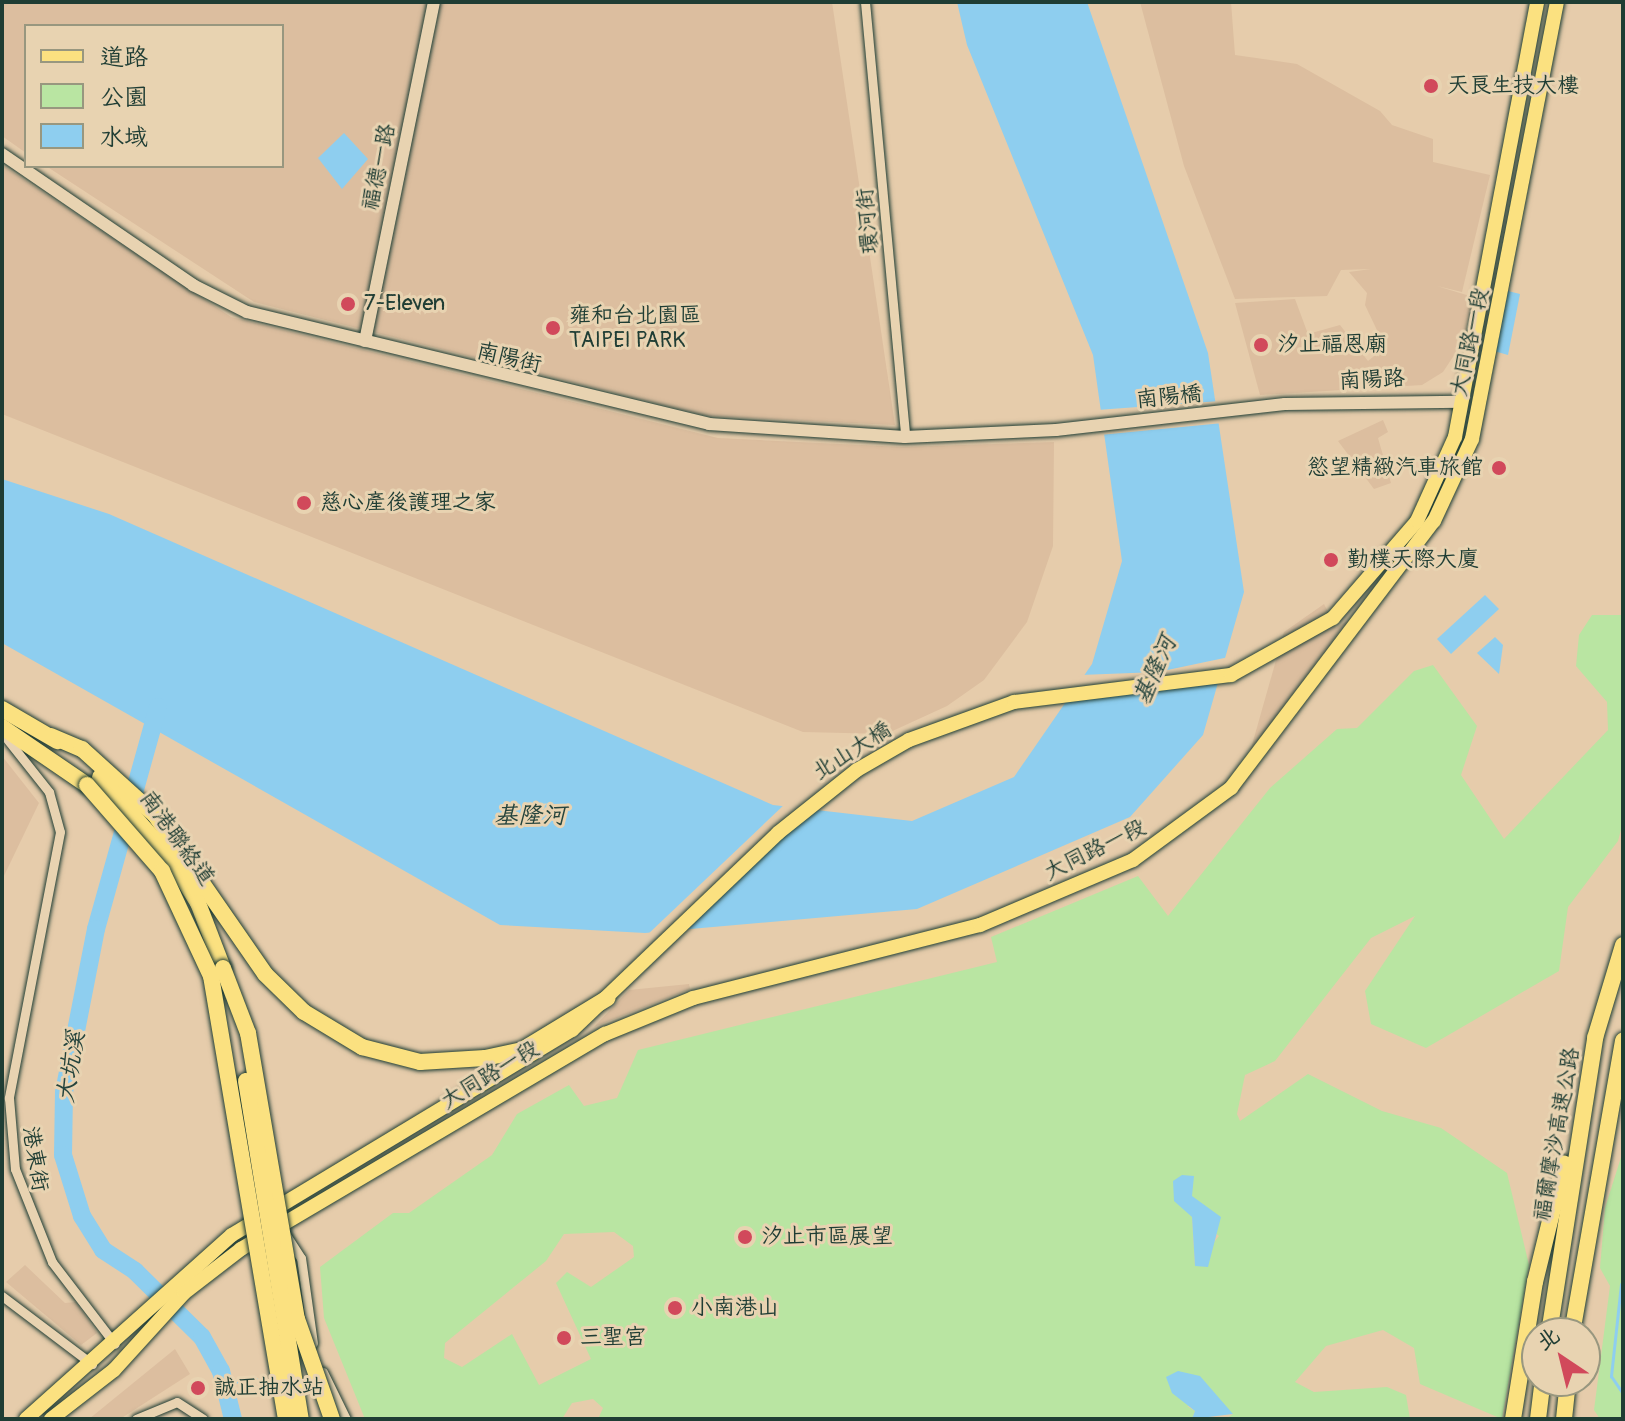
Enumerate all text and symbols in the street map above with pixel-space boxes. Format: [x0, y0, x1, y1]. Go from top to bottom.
legend [24, 24, 284, 168]
text: 道路 [100, 43, 148, 72]
place label: 天良生技大樓 [1447, 73, 1579, 99]
marker: 天良生技大樓 [1422, 77, 1440, 95]
text: 公園 [100, 83, 148, 112]
street label: 福德一路 [357, 121, 401, 213]
text: 水域 [100, 123, 148, 152]
street label: 環河街 [852, 187, 884, 255]
street label: 大同路一段 [1446, 285, 1494, 399]
place label: 7-Eleven [364, 291, 445, 317]
marker: 7-Eleven [339, 295, 357, 313]
place label: 雍和台北園區 TAIPEI PARK [569, 302, 701, 354]
marker: 雍和台北園區 TAIPEI PARK [544, 319, 562, 337]
place label: 汐止福恩廟 [1277, 332, 1387, 358]
marker: 汐止福恩廟 [1252, 336, 1270, 354]
street label: 南陽街 [474, 338, 544, 378]
street label: 南陽路 [1338, 365, 1406, 395]
street label: 南陽橋 [1135, 380, 1203, 414]
place label: 慾望精緻汽車旅館 [1307, 455, 1483, 481]
marker: 慾望精緻汽車旅館 [1490, 459, 1508, 477]
place label: 慈心產後護理之家 [320, 490, 496, 516]
marker: 慈心產後護理之家 [295, 494, 313, 512]
place label: 勤樸天際大廈 [1347, 547, 1479, 573]
marker: 勤樸天際大廈 [1322, 551, 1340, 569]
water label: 基隆河 [1127, 631, 1183, 709]
street label: 北山大橋 [808, 716, 896, 786]
street label: 南港聯絡道 [134, 786, 220, 890]
water label: 基隆河 [494, 802, 566, 830]
street label: 大同路一段 [1040, 814, 1150, 886]
water label: 大坑溪 [51, 1029, 91, 1105]
street label: 大同路一段 [436, 1035, 544, 1115]
street label: 福爾摩沙高速公路 [1529, 1045, 1585, 1223]
street label: 港東街 [17, 1124, 53, 1194]
place label: 汐止市區展望 [761, 1224, 893, 1250]
marker: 汐止市區展望 [736, 1228, 754, 1246]
place label: 小南港山 [691, 1295, 779, 1321]
marker: 小南港山 [666, 1299, 684, 1317]
north arrow [1521, 1317, 1601, 1397]
text: 北 [1531, 1321, 1565, 1357]
place label: 三聖宮 [580, 1325, 646, 1351]
marker: 三聖宮 [555, 1329, 573, 1347]
place label: 誠正抽水站 [214, 1375, 324, 1401]
marker: 誠正抽水站 [189, 1379, 207, 1397]

